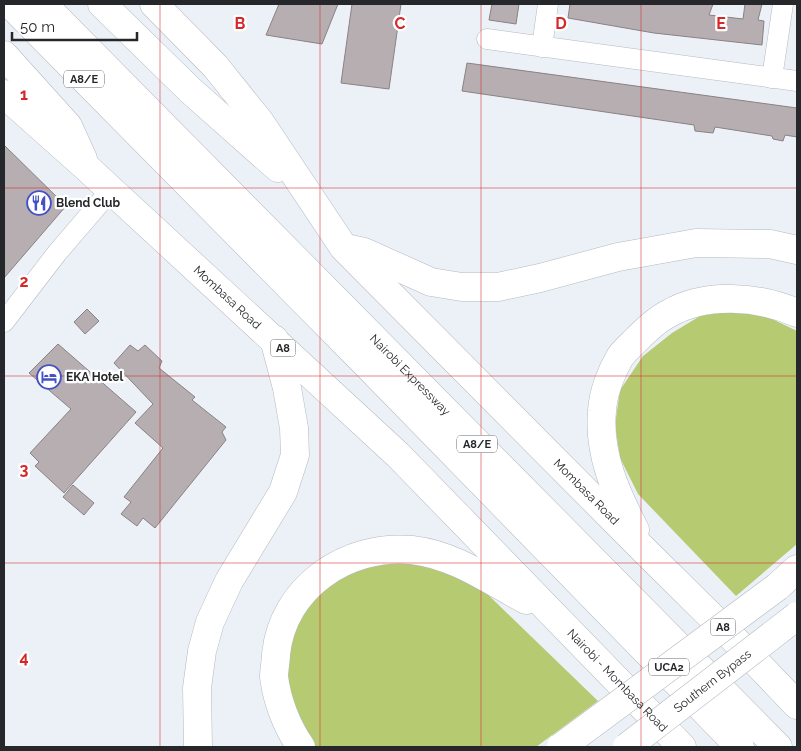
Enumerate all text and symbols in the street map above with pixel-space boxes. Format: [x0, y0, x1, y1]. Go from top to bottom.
scale bar [12, 10, 138, 42]
text: B [235, 14, 246, 33]
text: C [395, 14, 406, 33]
text: D [555, 14, 567, 33]
text: E [716, 14, 726, 33]
text: 50 m [20, 18, 55, 36]
road number: A8/E [64, 70, 104, 88]
text: 1 [20, 85, 28, 104]
restaurant icon: Blend Club [26, 190, 52, 216]
place label: Blend Club [56, 196, 120, 210]
street label: Mombasa Road [191, 263, 264, 332]
text: 2 [19, 272, 29, 291]
street label: Nairobi Expressway [367, 332, 454, 419]
road number: A8 [270, 339, 296, 356]
hotel icon: EKA Hotel [36, 364, 62, 390]
place label: EKA Hotel [66, 370, 124, 384]
road number: A8/E [457, 436, 497, 452]
street label: Mombasa Road [551, 456, 622, 528]
text: 3 [20, 460, 29, 479]
road number: A8 [710, 618, 736, 636]
street label: Nairobi - Mombasa Road [564, 626, 670, 735]
street label: Southern Bypass [671, 647, 754, 715]
text: 4 [19, 648, 29, 667]
road number: UCA2 [649, 659, 689, 676]

